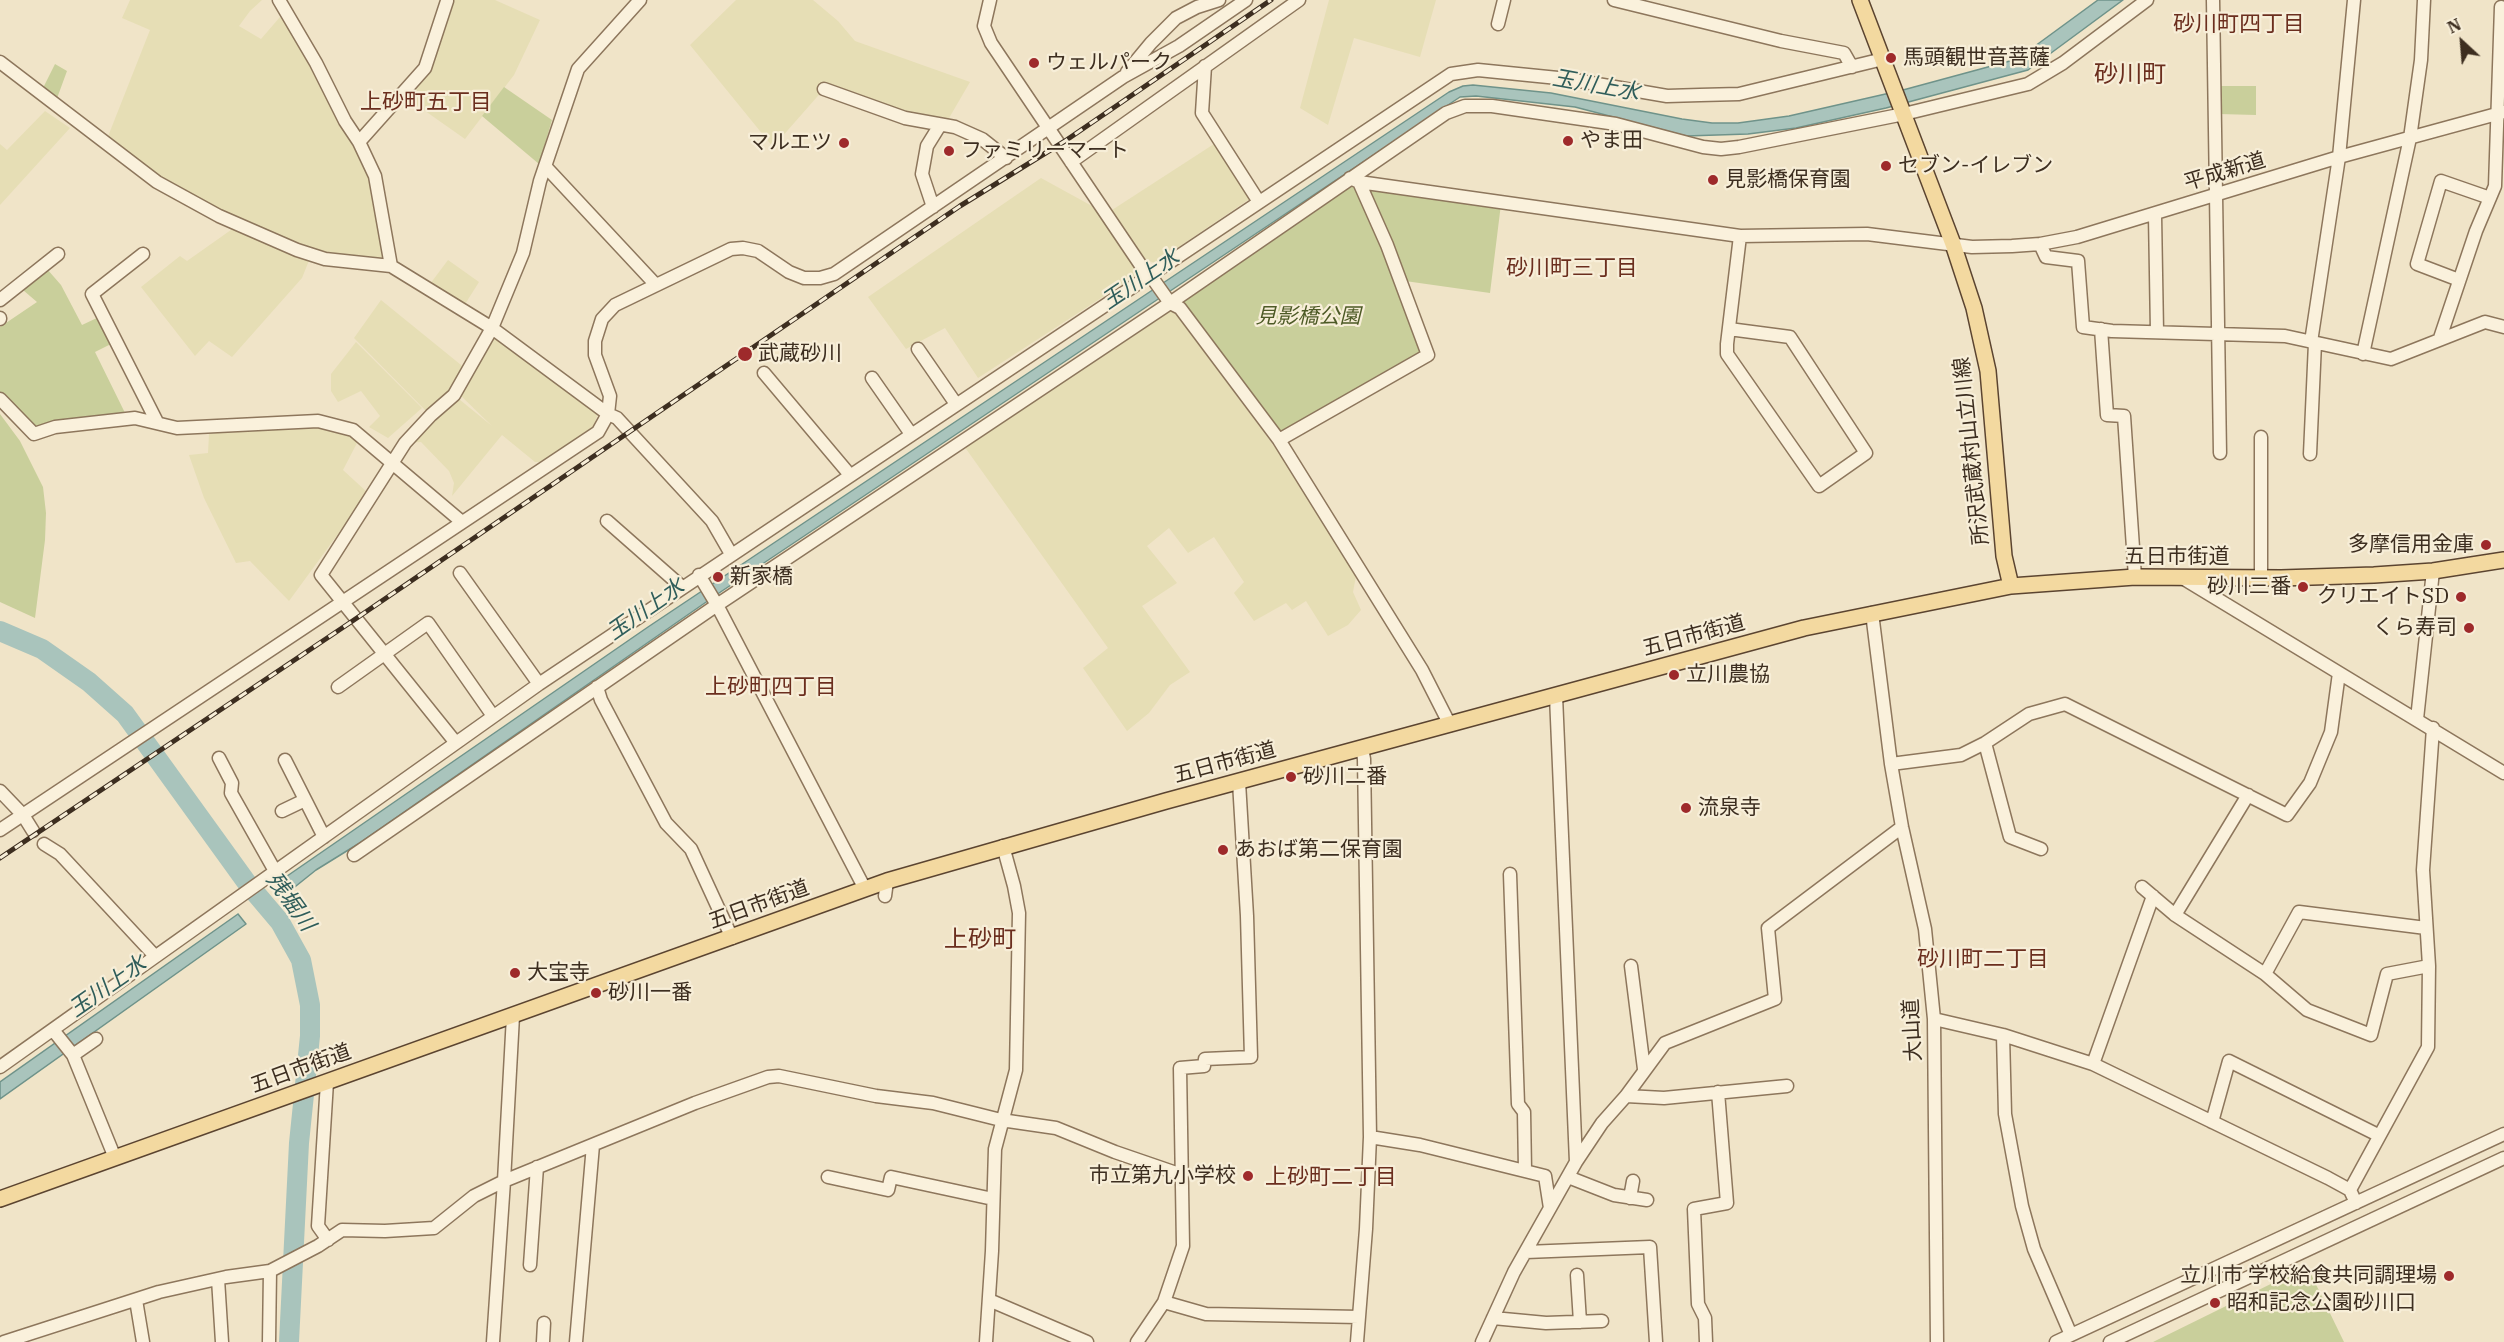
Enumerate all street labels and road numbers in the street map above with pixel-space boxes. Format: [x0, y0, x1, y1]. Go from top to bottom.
street label: 平成新道 [2181, 148, 2269, 196]
street label: 所沢武蔵村山立川線 [1950, 356, 1994, 546]
street label: 五日市街道 [2125, 544, 2229, 570]
street label: 五日市街道 [1640, 610, 1748, 662]
street label: 五日市街道 [1171, 737, 1279, 789]
street label: 五日市街道 [705, 875, 813, 935]
street label: 大山道 [1899, 998, 1927, 1062]
street label: 五日市街道 [247, 1039, 355, 1099]

